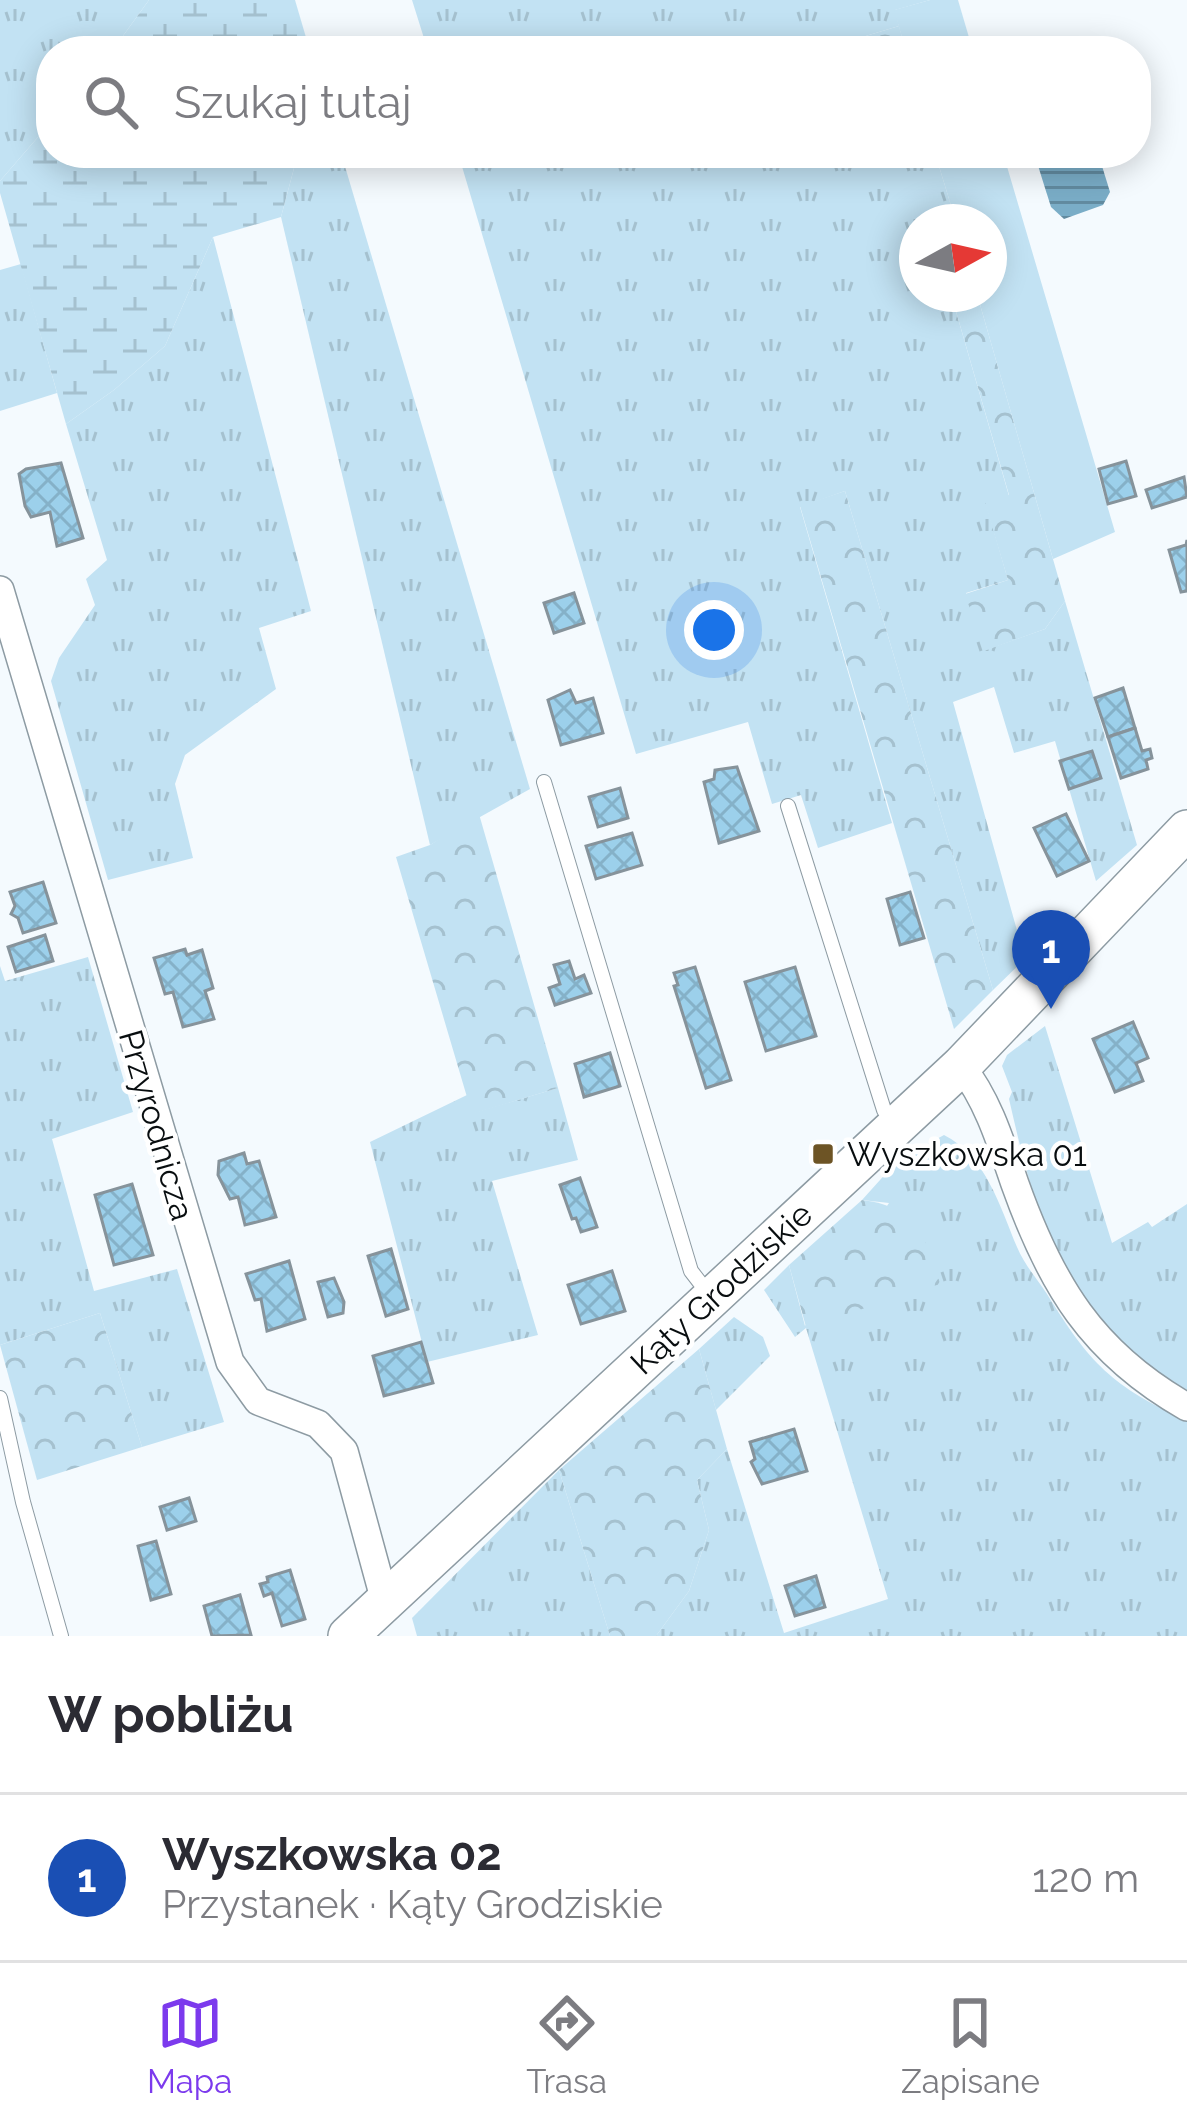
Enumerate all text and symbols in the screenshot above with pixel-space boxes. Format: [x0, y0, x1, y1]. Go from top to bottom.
search box [36, 36, 1151, 168]
icon: search [78, 69, 144, 135]
text: Szukaj tutaj [174, 76, 412, 129]
north arrow [899, 204, 1007, 312]
your location [684, 600, 744, 660]
pin: 1 [1012, 910, 1090, 1009]
street label: Przyrodnicza [111, 1025, 202, 1225]
place label: Wyszkowska 01 [847, 1135, 1087, 1174]
marker: Wyszkowska 01 [810, 1141, 836, 1167]
street label: Kąty Grodziskie [623, 1194, 820, 1382]
text: W pobliżu [48, 1684, 294, 1744]
text: Wyszkowska 02 [162, 1828, 502, 1881]
text: 1 [77, 1855, 97, 1901]
text: 120 m [1032, 1855, 1139, 1901]
text: Przystanek · Kąty Grodziskie [162, 1881, 663, 1927]
tab: Mapa [147, 1990, 232, 2101]
tab: Trasa [526, 1990, 607, 2101]
tab: Zapisane [901, 1990, 1040, 2101]

